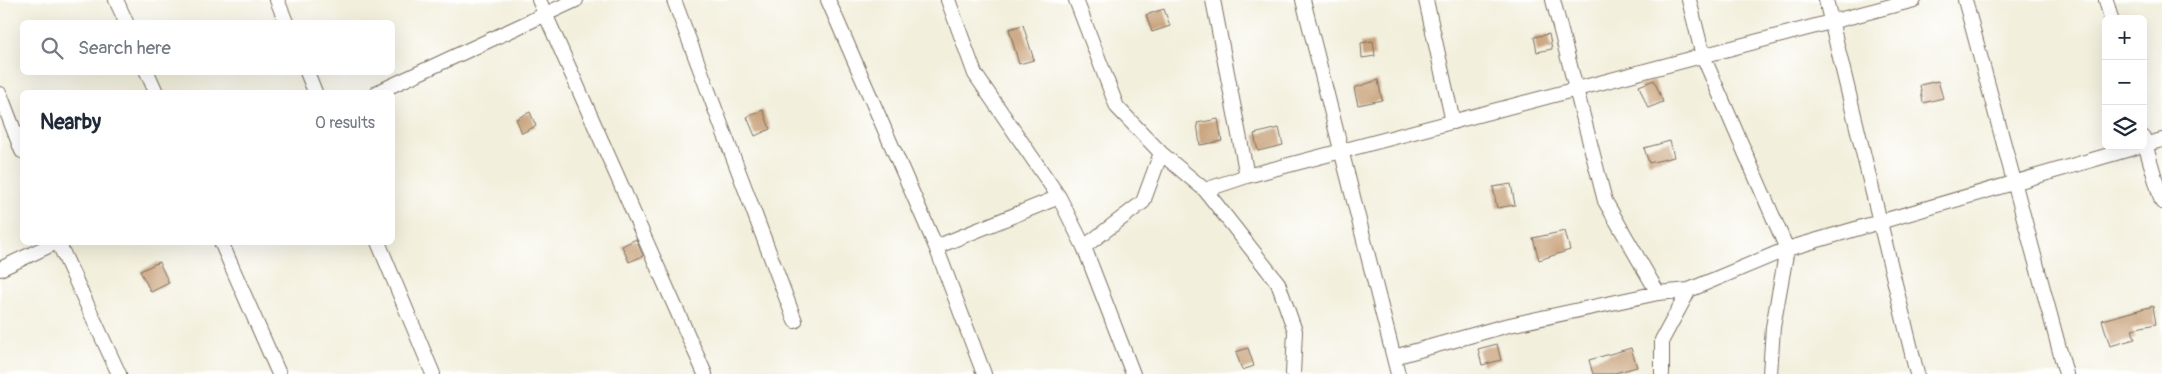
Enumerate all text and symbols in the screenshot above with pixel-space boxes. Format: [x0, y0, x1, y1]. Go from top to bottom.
map controls [2102, 15, 2147, 150]
button: + [2102, 15, 2147, 60]
search box [20, 20, 395, 75]
icon: search [38, 34, 66, 62]
text: Search here [78, 36, 171, 60]
button: − [2102, 60, 2147, 105]
button: layers [2102, 105, 2147, 150]
text: Nearby [40, 109, 101, 136]
text: 0 results [315, 113, 375, 133]

